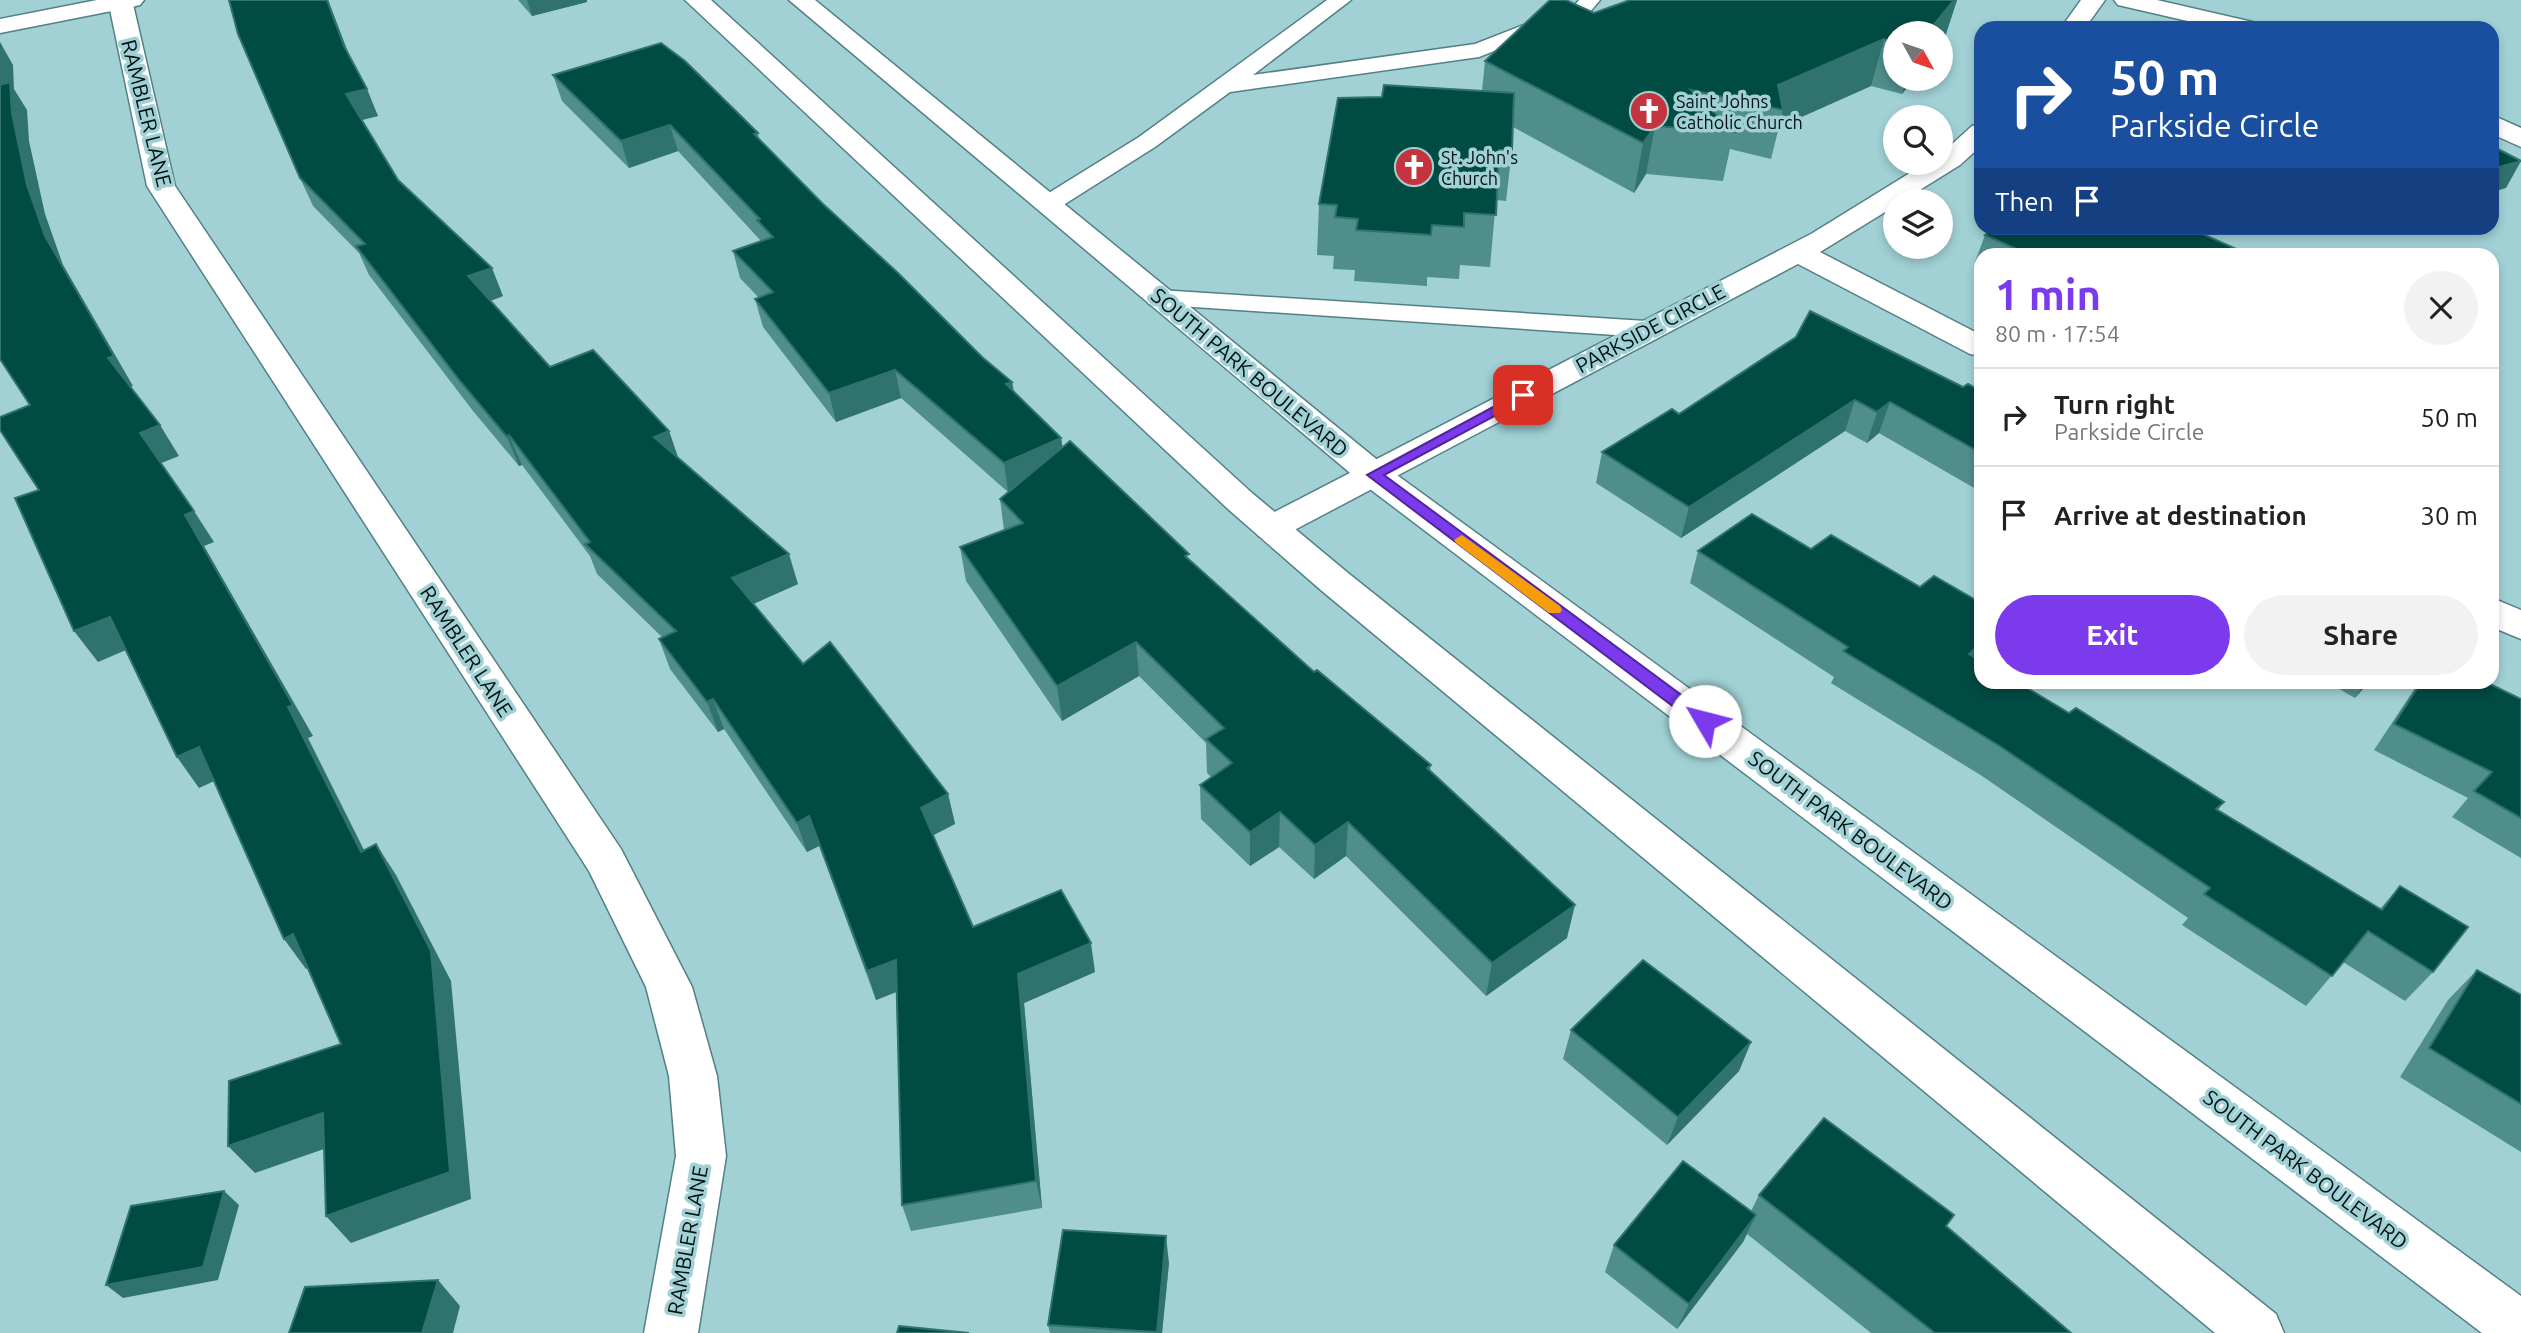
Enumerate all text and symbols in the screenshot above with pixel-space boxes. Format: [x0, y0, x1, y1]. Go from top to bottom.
north arrow [1883, 21, 1953, 91]
map controls [1883, 21, 1953, 259]
street label: RAMBLER LANE [117, 37, 177, 189]
icon: right [1995, 49, 2086, 140]
text: 50 m [2110, 49, 2219, 104]
church icon: Saint Johns Catholic Church [1628, 90, 1670, 132]
place label: Saint Johns Catholic Church [1676, 91, 1803, 132]
button: search [1883, 105, 1953, 175]
text: Parkside Circle [2110, 107, 2319, 143]
church icon: St. John's Church [1393, 146, 1435, 188]
place label: St. John's Church [1441, 147, 1518, 188]
icon: arrive [2068, 182, 2106, 220]
text: Then [1995, 187, 2054, 216]
button: layers [1883, 189, 1953, 259]
text: 1 min [1995, 271, 2101, 318]
button: close [2404, 271, 2478, 345]
street label: PARKSIDE CIRCLE [1571, 279, 1729, 377]
street label: SOUTH PARK BOULEVARD [1147, 283, 1353, 461]
text: 80 m · 17:54 [1995, 321, 2120, 346]
pin [1493, 365, 1553, 425]
icon: arrive [1504, 376, 1542, 414]
text: Turn right [2054, 390, 2175, 419]
icon: right [1995, 398, 2033, 436]
text: 50 m [2420, 403, 2478, 432]
text: Parkside Circle [2054, 419, 2205, 444]
icon: arrive [1995, 496, 2033, 534]
text: Arrive at destination [2054, 501, 2307, 530]
text: 30 m [2420, 501, 2478, 530]
street label: RAMBLER LANE [416, 581, 518, 721]
button: Exit [1995, 595, 2230, 675]
button: Share [2244, 595, 2478, 675]
position arrow [1668, 684, 1742, 758]
street label: SOUTH PARK BOULEVARD [1744, 745, 1958, 915]
street label: SOUTH PARK BOULEVARD [2199, 1084, 2413, 1254]
street label: RAMBLER LANE [662, 1164, 712, 1316]

